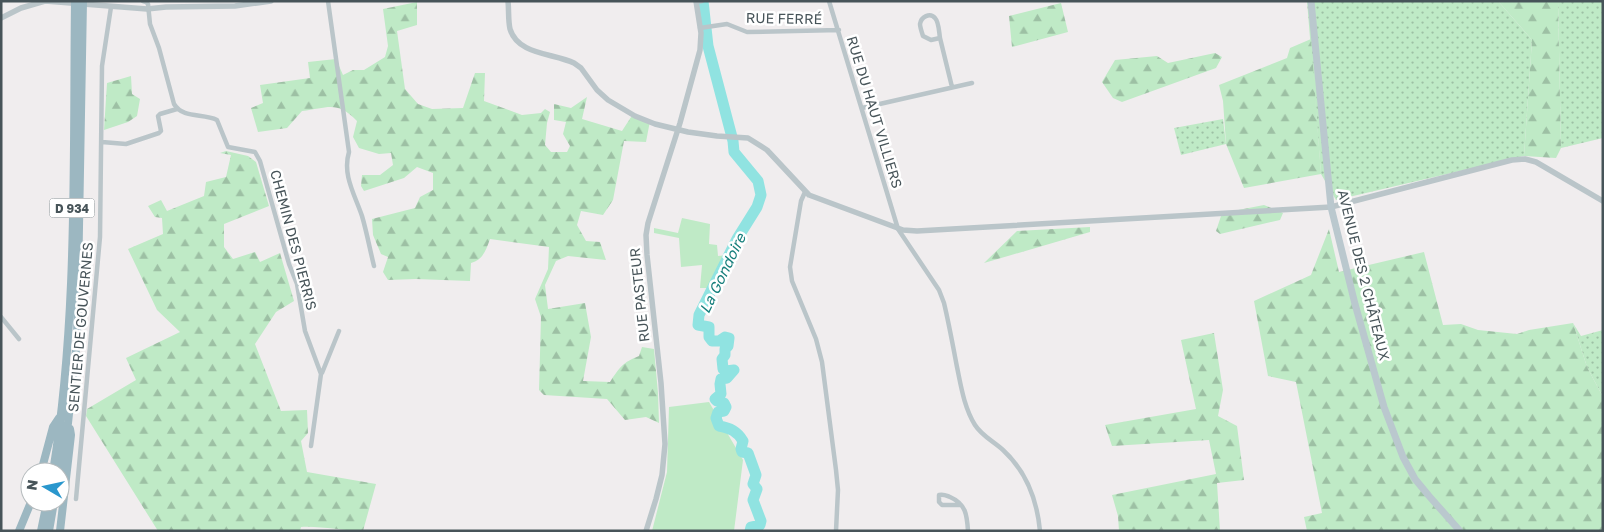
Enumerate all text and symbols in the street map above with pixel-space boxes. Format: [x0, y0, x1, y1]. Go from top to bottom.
street label: RUE FERRÉ [746, 9, 822, 27]
street label: RUE DU HAUT VILLIERS [844, 34, 906, 190]
street label: CHEMIN DES PIERRIS [267, 168, 321, 312]
street label: AVENUE DES 2 CHÂTEAUX [1335, 188, 1393, 362]
road number: D 934 [50, 198, 94, 218]
water label: La Gondoire [695, 229, 750, 316]
street label: SENTIER DE GOUVERNES [64, 241, 96, 413]
street label: RUE PASTEUR [626, 247, 652, 343]
north arrow [20, 462, 70, 512]
text: N [22, 478, 41, 491]

